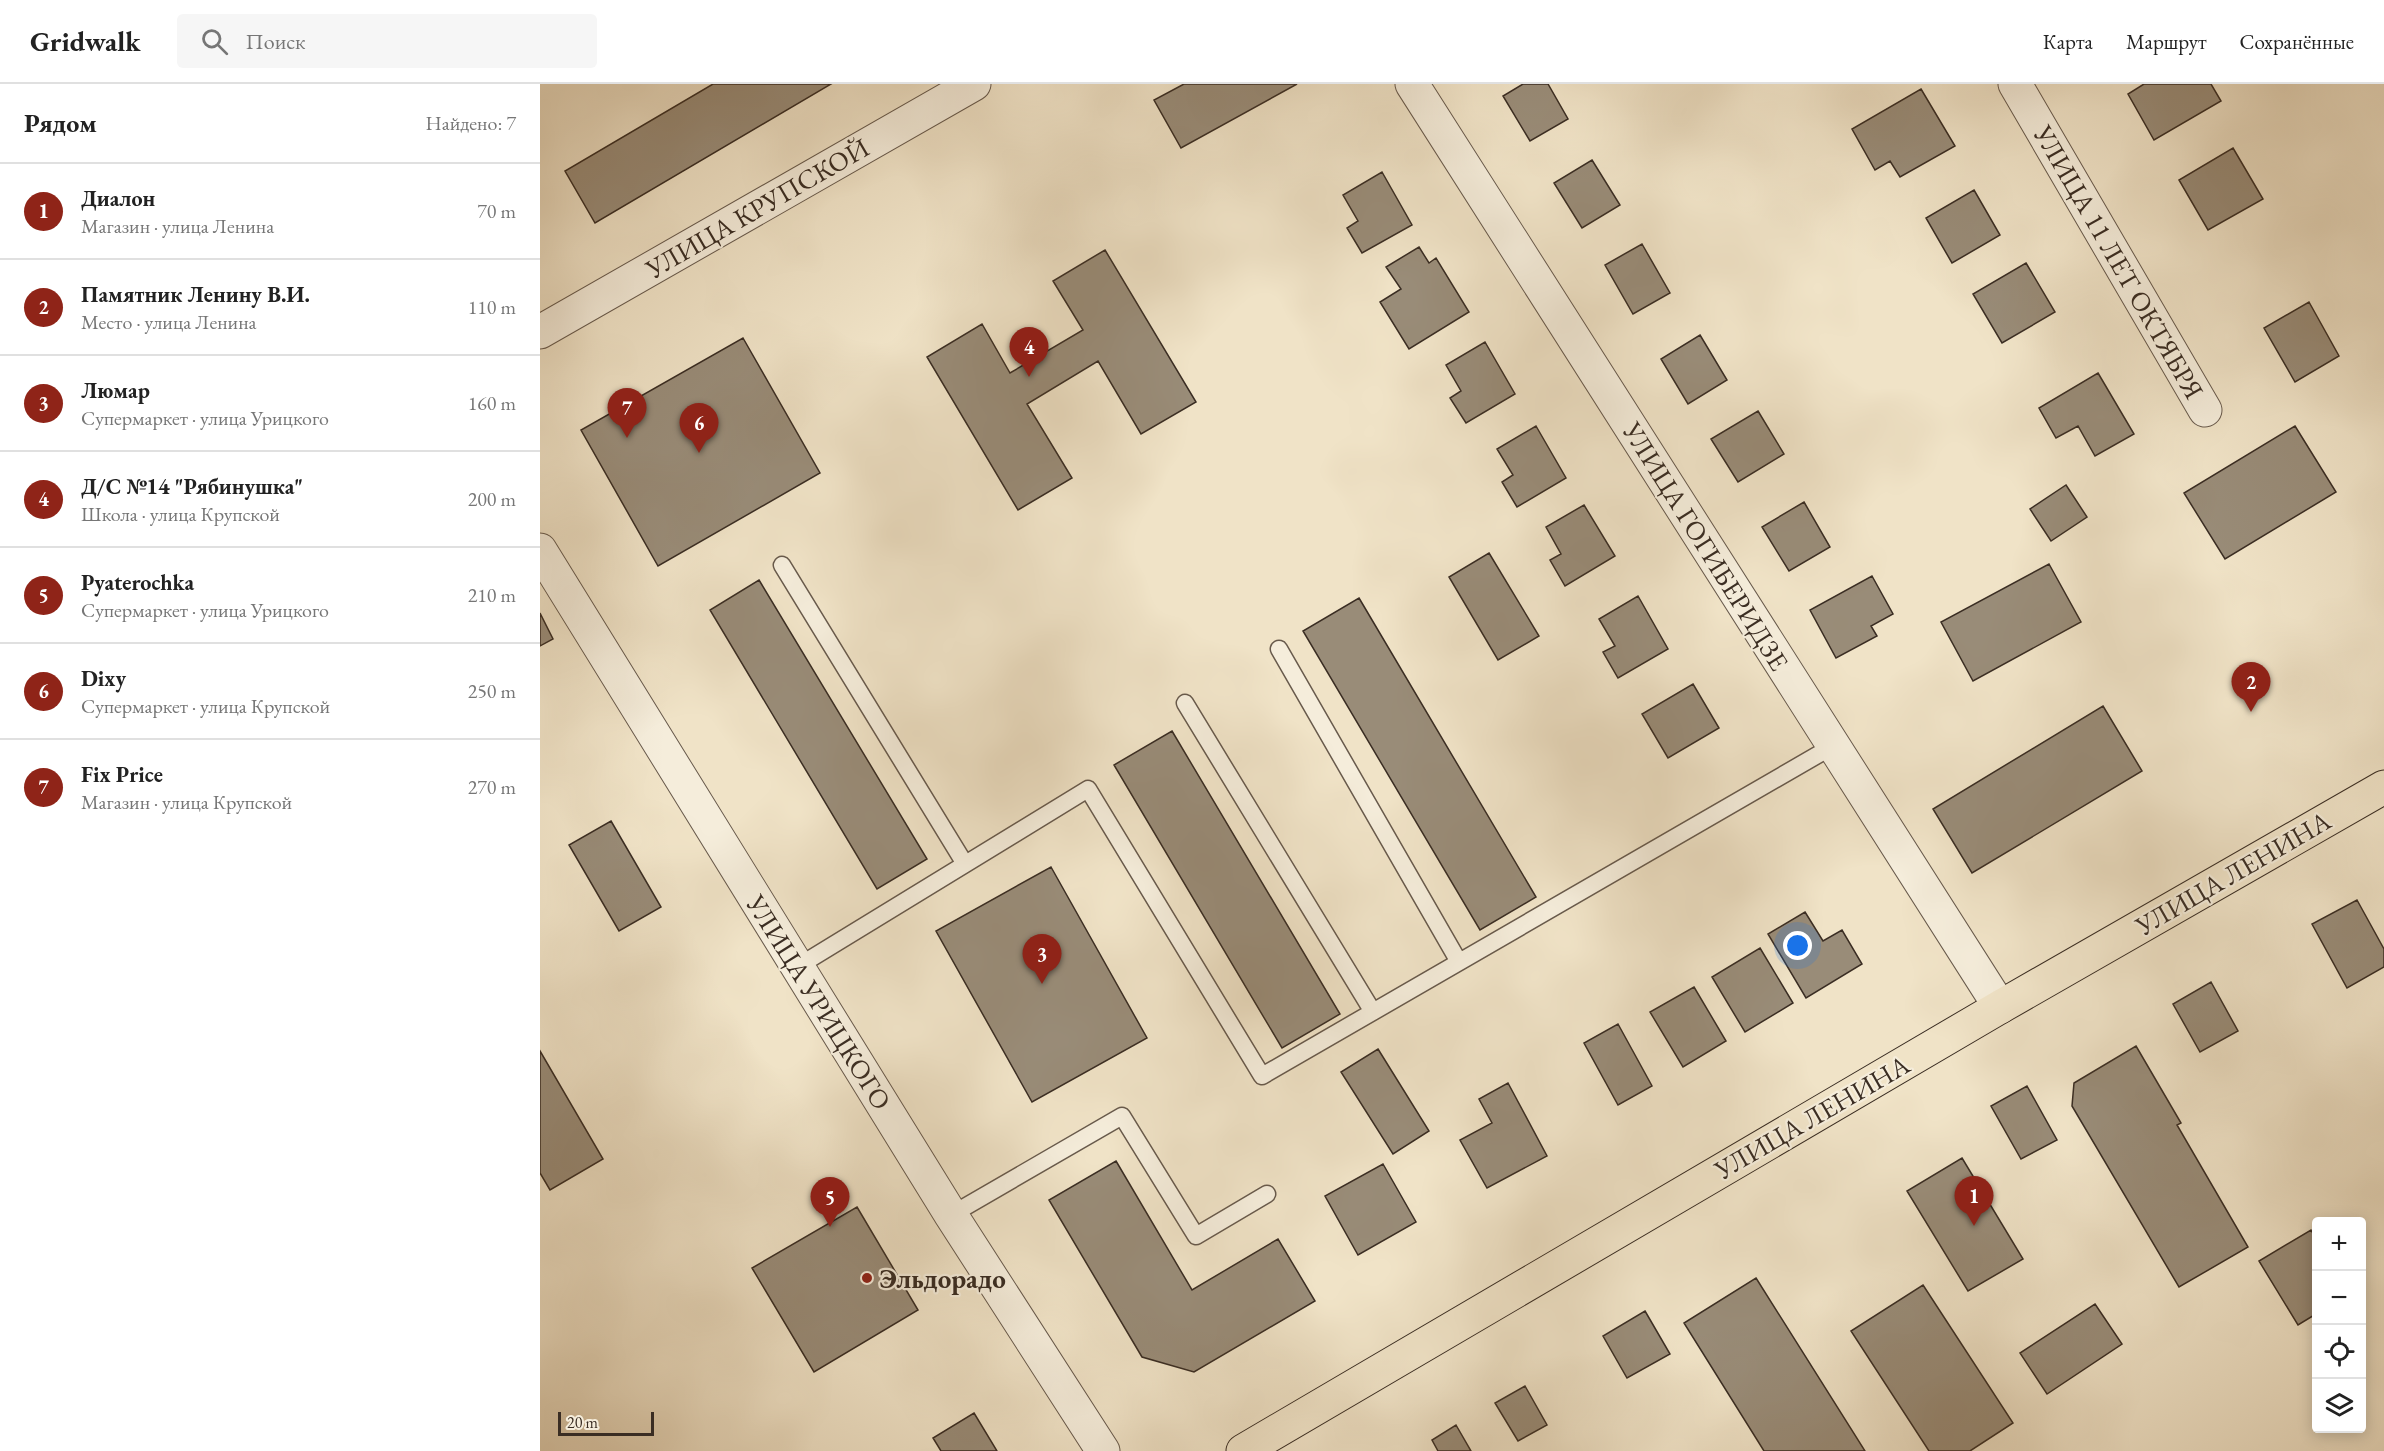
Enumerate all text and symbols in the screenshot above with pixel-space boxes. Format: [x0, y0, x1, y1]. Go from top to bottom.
search box [177, 14, 597, 68]
text: Gridwalk [30, 23, 141, 59]
icon: search [198, 25, 231, 58]
text: Поиск [246, 27, 305, 56]
text: Карта [2043, 28, 2093, 55]
text: Маршрут [2126, 28, 2207, 55]
text: Сохранённые [2240, 28, 2354, 55]
text: Рядом [24, 106, 97, 140]
text: Найдено: 7 [425, 110, 516, 136]
street label: УЛИЦА 11 ЛЕТ ОКТЯБРЯ [2026, 118, 2212, 405]
street label: УЛИЦА КРУПСКОЙ [638, 130, 875, 287]
text: Диалон [81, 184, 155, 213]
text: 1 [38, 198, 49, 224]
text: 70 m [477, 198, 516, 224]
text: Магазин · улица Ленина [81, 213, 274, 239]
text: Памятник Ленину В.И. [81, 280, 310, 309]
text: 2 [38, 294, 49, 320]
text: 110 m [468, 294, 516, 320]
text: Место · улица Ленина [81, 309, 257, 335]
pin: 4 [1010, 328, 1048, 377]
text: Люмар [81, 376, 150, 405]
pin: 7 [608, 388, 646, 438]
text: 3 [38, 390, 49, 416]
text: 160 m [468, 390, 516, 416]
pin: 6 [680, 404, 718, 453]
text: Супермаркет · улица Урицкого [81, 405, 329, 431]
street label: УЛИЦА ГОГИБЕРИДЗЕ [1615, 414, 1797, 677]
text: Д/С №14 "Рябинушка" [81, 472, 303, 501]
text: 4 [38, 486, 49, 512]
text: 200 m [468, 486, 516, 512]
text: Школа · улица Крупской [81, 501, 280, 527]
text: Pyaterochka [81, 568, 194, 597]
text: 5 [38, 582, 49, 608]
text: 210 m [468, 582, 516, 608]
text: Супермаркет · улица Урицкого [81, 597, 329, 623]
pin: 2 [2232, 662, 2270, 712]
text: Dixy [81, 664, 126, 693]
text: 6 [38, 678, 49, 704]
text: 250 m [468, 678, 516, 704]
text: Супермаркет · улица Крупской [81, 693, 330, 719]
text: Fix Price [81, 760, 163, 789]
text: 7 [38, 774, 49, 800]
text: 270 m [468, 774, 516, 800]
text: Магазин · улица Крупской [81, 789, 292, 815]
street label: УЛИЦА ЛЕНИНА [2128, 803, 2337, 944]
street label: УЛИЦА УРИЦКОГО [738, 887, 899, 1116]
your location [1783, 931, 1812, 960]
pin: 3 [1022, 934, 1062, 984]
street label: УЛИЦА ЛЕНИНА [1707, 1047, 1916, 1188]
pin: 1 [1954, 1176, 1994, 1226]
pin: 5 [810, 1178, 850, 1227]
map controls [2312, 1217, 2366, 1433]
button: + [2312, 1217, 2366, 1271]
place label: Эльдорадо [879, 1261, 1006, 1296]
marker: Эльдорадо [860, 1271, 874, 1285]
button: − [2312, 1271, 2366, 1325]
button: locate [2312, 1325, 2366, 1379]
button: layers [2312, 1379, 2366, 1433]
scale bar [558, 1409, 654, 1436]
text: 20 m [567, 1412, 598, 1433]

